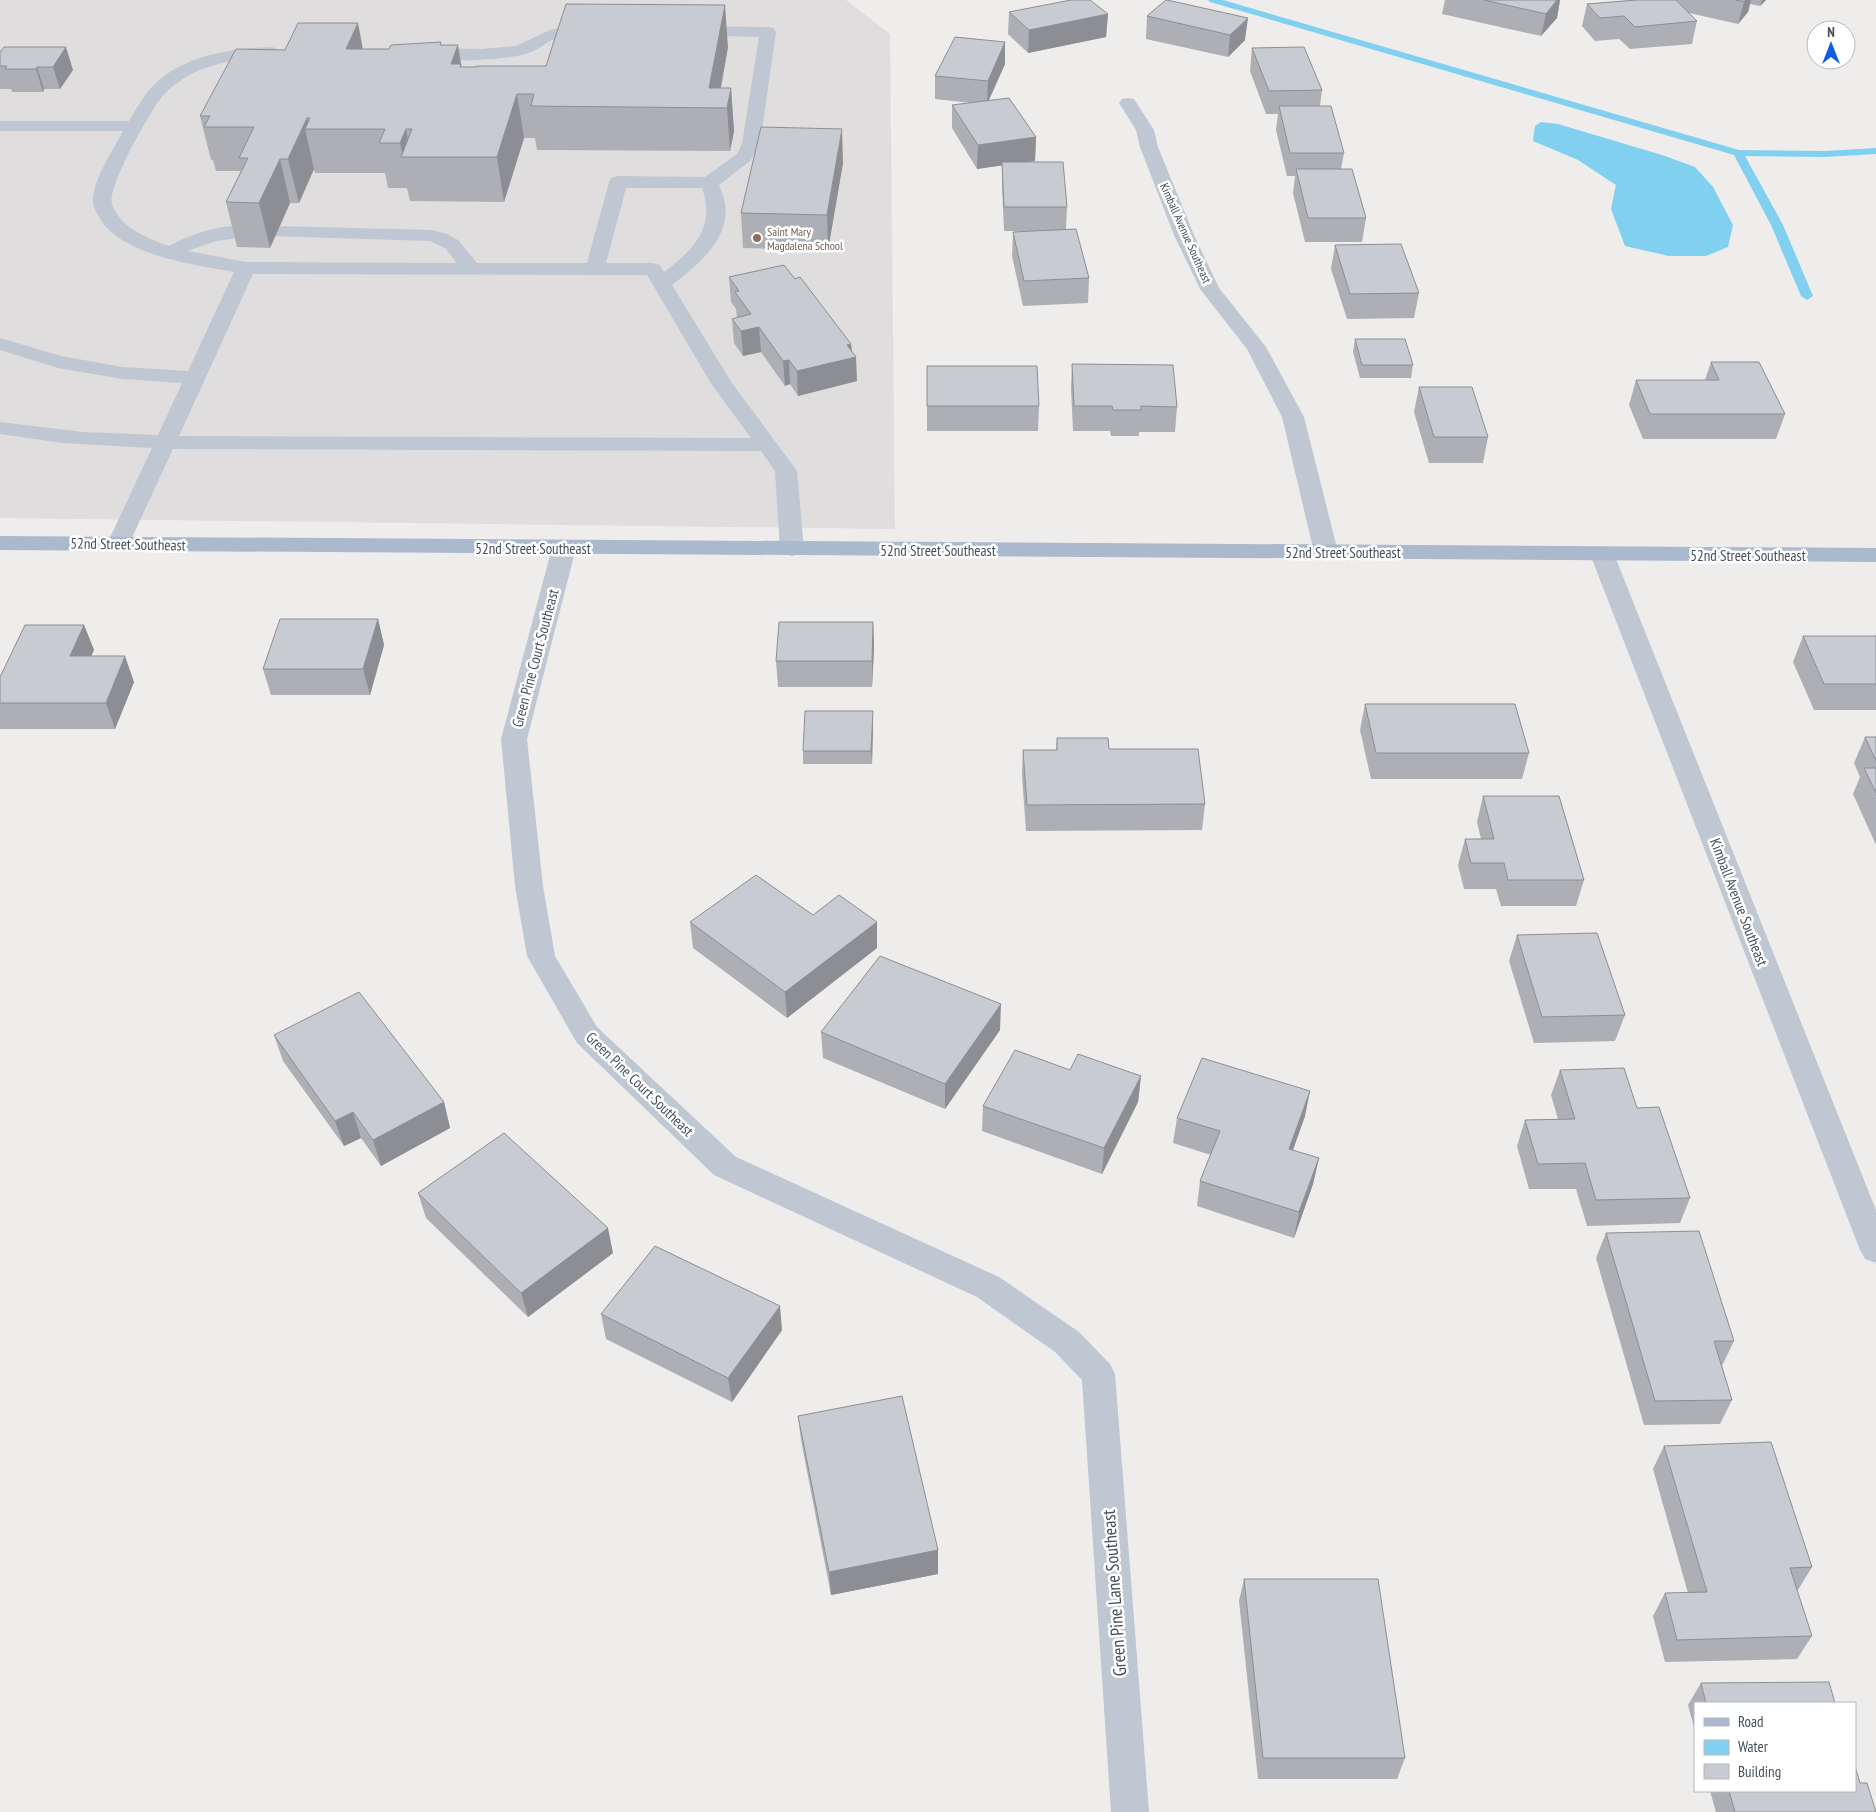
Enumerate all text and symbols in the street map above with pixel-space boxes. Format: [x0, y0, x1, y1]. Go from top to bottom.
north arrow [1806, 20, 1856, 70]
text: N [1827, 23, 1835, 41]
street label: Kimball Avenue Southeast [1157, 180, 1215, 286]
place label: Saint Mary Magdalena School [767, 224, 843, 253]
marker: Saint Mary Magdalena School [751, 232, 763, 244]
street label: 52nd Street Southeast [70, 533, 186, 555]
street label: 52nd Street Southeast [475, 539, 591, 558]
street label: 52nd Street Southeast [880, 541, 996, 560]
street label: 52nd Street Southeast [1285, 543, 1401, 562]
street label: 52nd Street Southeast [1690, 546, 1806, 565]
street label: Green Pine Court Southeast [507, 587, 563, 729]
street label: Kimball Avenue Southeast [1706, 835, 1772, 969]
street label: Green Pine Court Southeast [582, 1028, 698, 1140]
street label: Green Pine Lane Southeast [1097, 1509, 1131, 1677]
legend [1694, 1702, 1856, 1792]
text: Road [1738, 1712, 1764, 1731]
text: Water [1738, 1737, 1769, 1756]
text: Building [1738, 1762, 1781, 1781]

